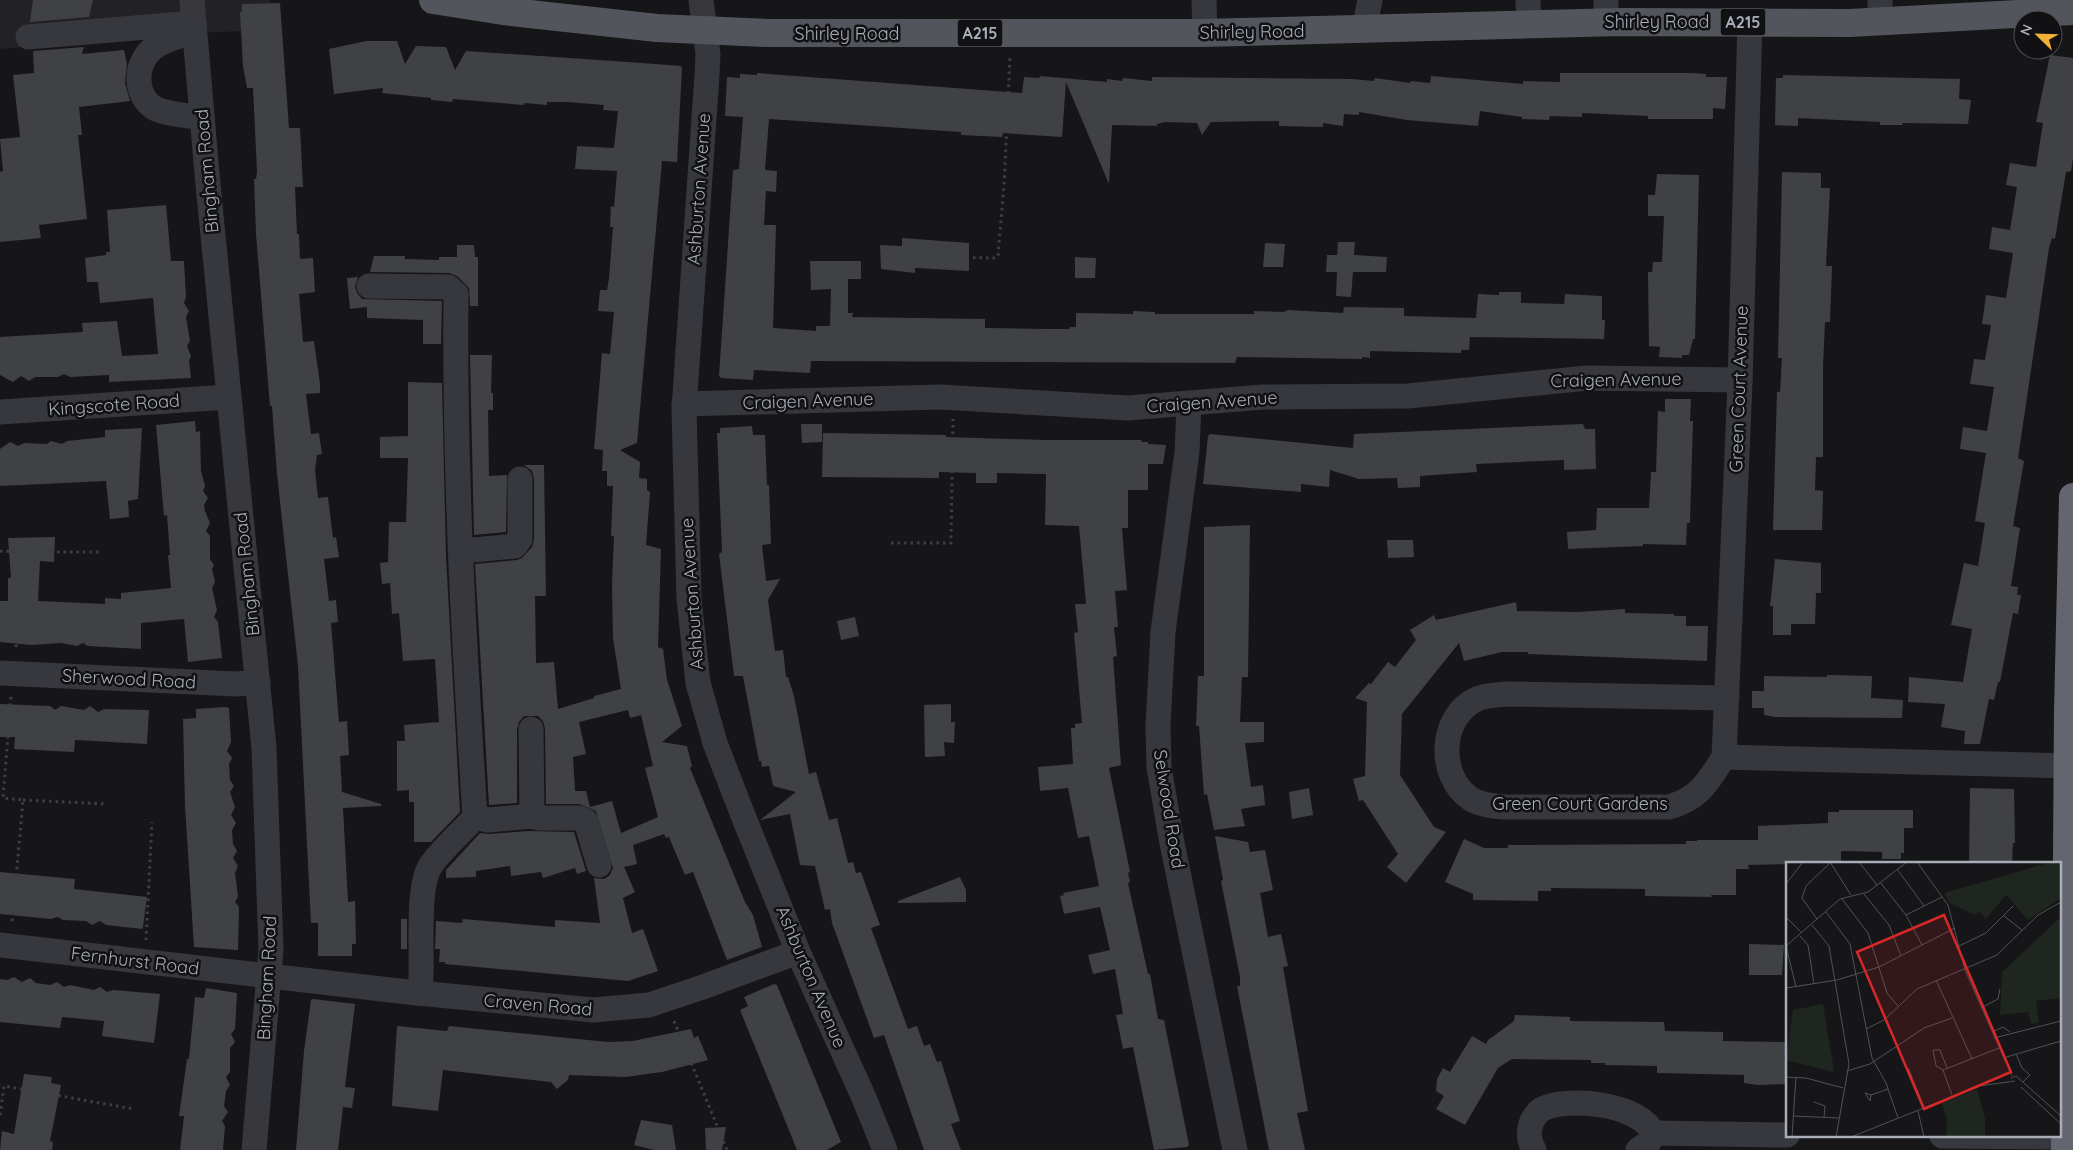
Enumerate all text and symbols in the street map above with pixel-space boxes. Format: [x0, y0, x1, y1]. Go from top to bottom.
road number: A215 [1720, 8, 1766, 36]
street label: Shirley Road [1605, 10, 1709, 33]
north arrow [2013, 10, 2063, 60]
road number: A215 [958, 19, 1002, 46]
street label: Shirley Road [1199, 19, 1305, 44]
street label: Shirley Road [795, 22, 899, 45]
text: N [2016, 22, 2036, 38]
street label: Bingham Road [190, 108, 223, 234]
street label: Ashburton Avenue [682, 112, 715, 266]
street label: Green Court Avenue [1724, 305, 1753, 473]
street label: Craigen Avenue [1550, 367, 1682, 392]
street label: Craigen Avenue [1146, 385, 1278, 418]
street label: Craigen Avenue [742, 387, 874, 414]
street label: Kingscote Road [47, 388, 181, 421]
street label: Bingham Road [229, 511, 264, 637]
street label: Ashburton Avenue [675, 517, 708, 671]
street label: Sherwood Road [61, 664, 197, 693]
street label: Selwood Road [1149, 748, 1190, 870]
street label: Green Court Gardens [1492, 792, 1668, 815]
inset map [1786, 862, 2060, 1138]
street label: Ashburton Avenue [771, 902, 852, 1051]
street label: Bingham Road [252, 915, 281, 1041]
street label: Fernhurst Road [70, 941, 200, 980]
street label: Craven Road [483, 988, 593, 1021]

